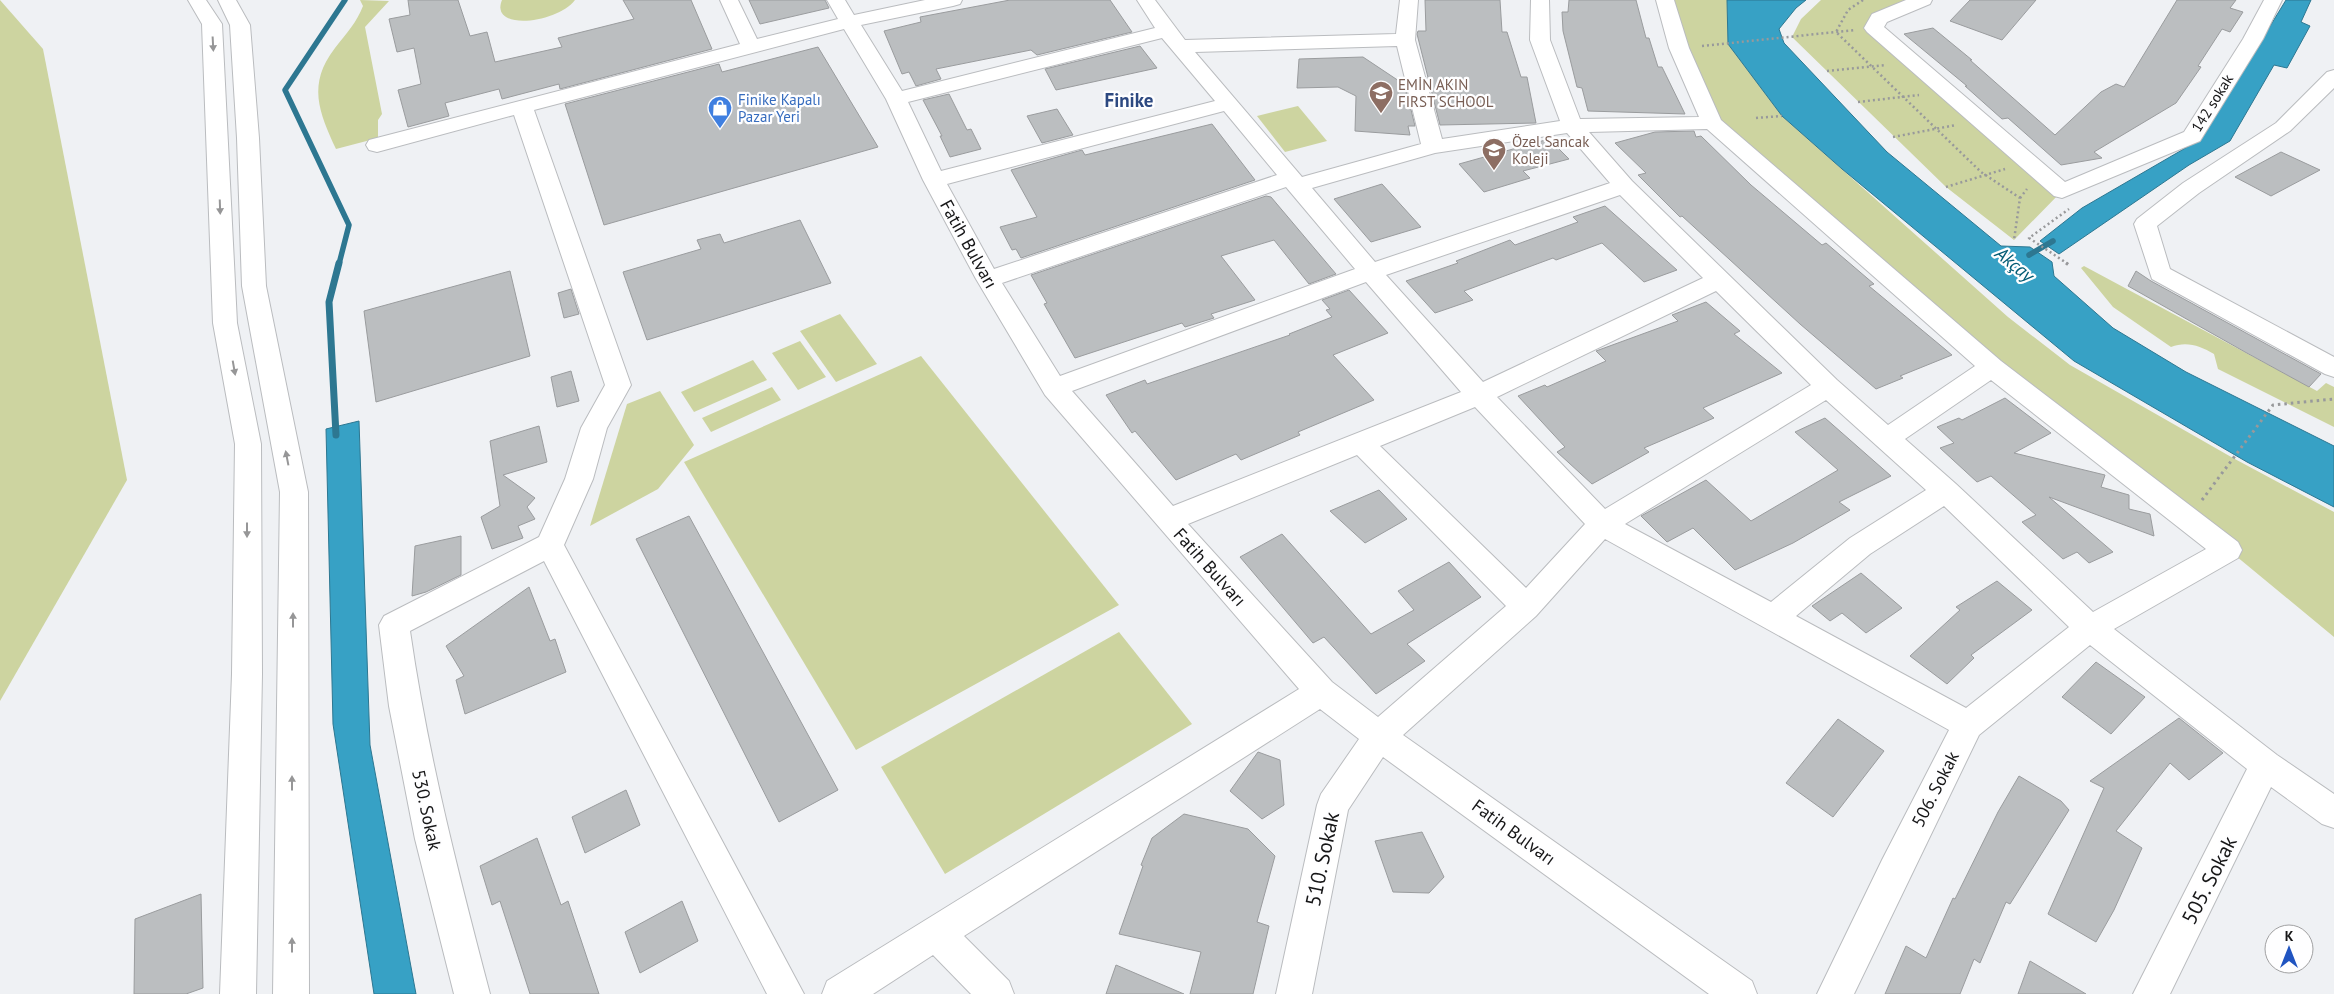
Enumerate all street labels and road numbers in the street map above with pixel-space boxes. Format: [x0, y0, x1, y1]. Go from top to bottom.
street label: 142 sokak [2187, 70, 2238, 135]
street label: Fatih Bulvarı [935, 196, 1003, 292]
street label: Fatih Bulvarı [1169, 523, 1251, 611]
street label: 506. Sokak [1906, 747, 1964, 831]
street label: 530. Sokak [407, 767, 447, 853]
street label: Fatih Bulvarı [1468, 794, 1560, 870]
street label: 510. Sokak [1299, 809, 1345, 909]
street label: 505. Sokak [2175, 831, 2243, 929]

